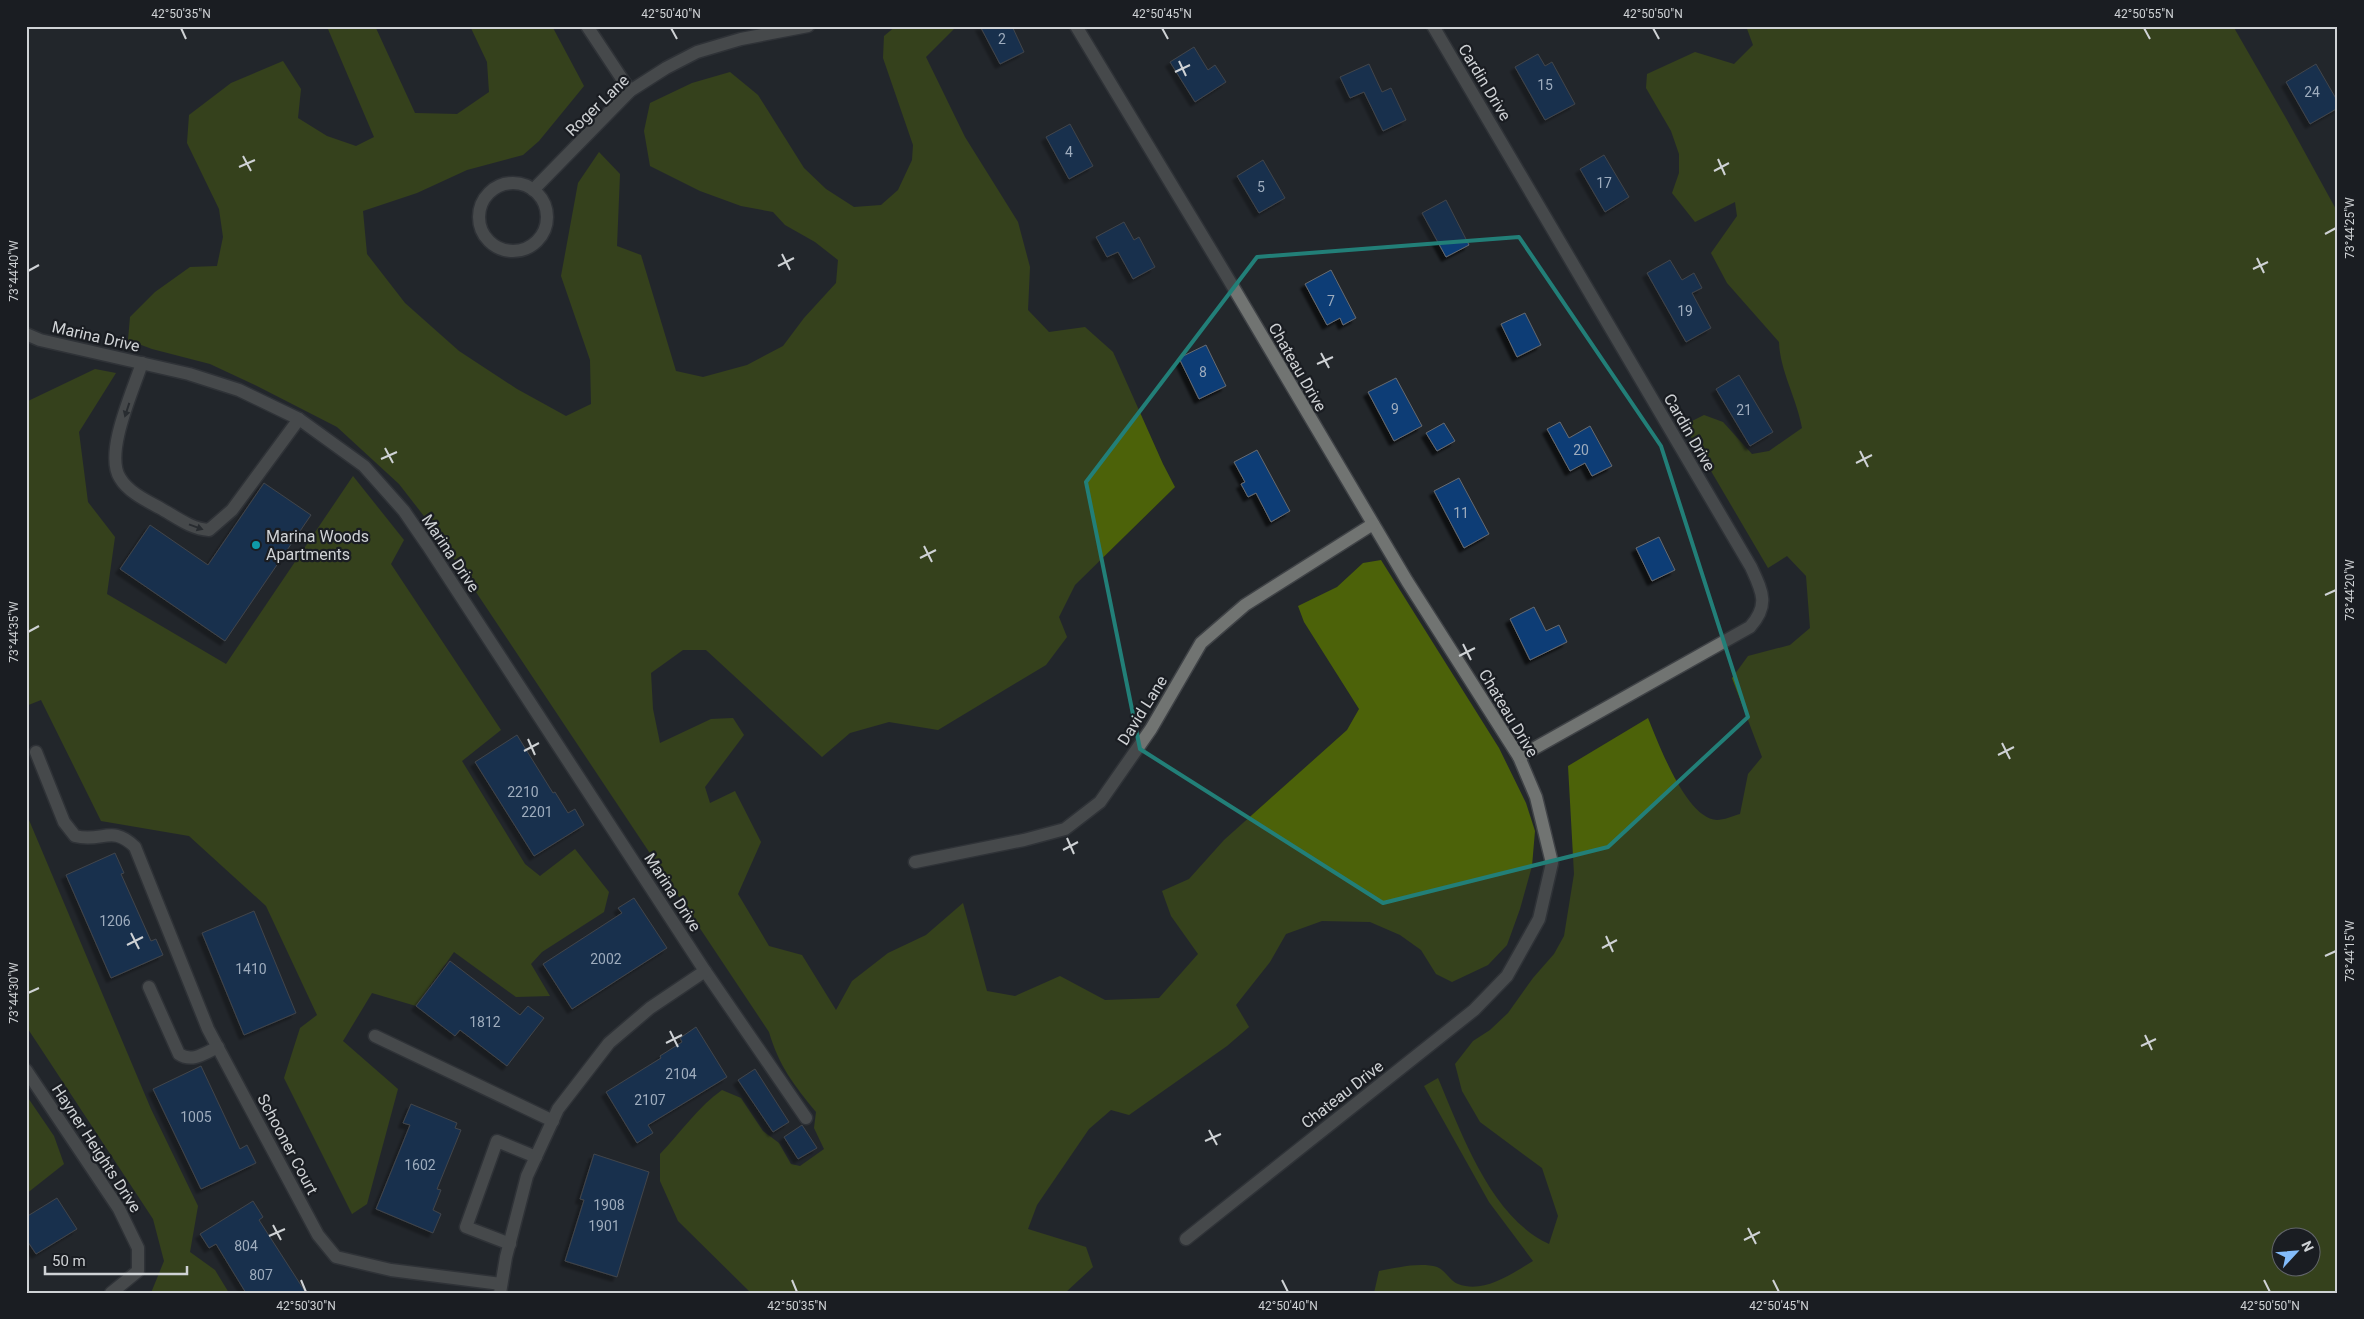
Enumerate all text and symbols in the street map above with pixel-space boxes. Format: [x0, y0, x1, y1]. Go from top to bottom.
text: 42°50'35"N [151, 7, 211, 21]
text: 42°50'40"N [641, 7, 701, 21]
text: 42°50'45"N [1132, 7, 1192, 21]
text: 42°50'50"N [1623, 7, 1683, 21]
text: 42°50'55"N [2114, 7, 2174, 21]
house number: 2 [998, 31, 1006, 47]
street label: Cardin Drive [1454, 40, 1515, 124]
street label: Roger Lane [562, 71, 633, 140]
house number: 15 [1537, 77, 1553, 93]
house number: 24 [2304, 84, 2320, 100]
house number: 4 [1065, 144, 1073, 160]
house number: 17 [1596, 175, 1612, 191]
house number: 5 [1257, 179, 1265, 195]
text: 73°44'25"W [2343, 197, 2357, 259]
text: 73°44'40"W [7, 240, 21, 302]
house number: 7 [1327, 293, 1335, 309]
house number: 19 [1677, 303, 1693, 319]
street label: Marina Drive [50, 317, 142, 356]
street label: Chateau Drive [1265, 320, 1331, 415]
house number: 8 [1199, 364, 1207, 380]
street label: Cardin Drive [1660, 390, 1719, 474]
house number: 9 [1391, 401, 1399, 417]
one-way arrow [123, 402, 131, 417]
house number: 21 [1736, 402, 1752, 418]
house number: 20 [1573, 442, 1589, 458]
house number: 11 [1453, 505, 1469, 521]
street label: Marina Drive [418, 511, 483, 596]
one-way arrow [189, 523, 204, 531]
place label: Marina Woods Apartments [266, 527, 369, 564]
marker: Marina Woods Apartments [250, 539, 262, 551]
text: 73°44'20"W [2343, 559, 2357, 621]
text: 73°44'35"W [7, 601, 21, 663]
street label: Chateau Drive [1475, 666, 1542, 761]
street label: David Lane [1114, 672, 1171, 749]
house number: 2210 [507, 784, 539, 800]
house number: 2201 [521, 804, 553, 820]
street label: Marina Drive [640, 850, 705, 935]
house number: 1206 [99, 913, 131, 929]
text: 73°44'15"W [2343, 920, 2357, 982]
house number: 2002 [590, 951, 622, 967]
house number: 1410 [235, 961, 267, 977]
text: 73°44'30"W [7, 962, 21, 1024]
house number: 1812 [469, 1014, 501, 1030]
street label: Chateau Drive [1297, 1056, 1387, 1132]
house number: 2104 [665, 1066, 697, 1082]
street label: Hayner Heights Drive [48, 1080, 145, 1216]
street label: Schooner Court [253, 1091, 322, 1198]
house number: 2107 [634, 1092, 666, 1108]
house number: 1005 [180, 1109, 212, 1125]
house number: 1602 [404, 1157, 436, 1173]
house number: 1908 [593, 1197, 625, 1213]
house number: 1901 [588, 1218, 620, 1234]
north arrow [2272, 1226, 2322, 1276]
house number: 804 [234, 1238, 258, 1254]
text: N [2298, 1238, 2317, 1254]
scale bar [45, 1244, 188, 1276]
text: 50 m [52, 1252, 86, 1270]
house number: 807 [249, 1267, 273, 1283]
text: 42°50'30"N [276, 1299, 336, 1313]
text: 42°50'35"N [767, 1299, 827, 1313]
text: 42°50'40"N [1258, 1299, 1318, 1313]
text: 42°50'45"N [1749, 1299, 1809, 1313]
text: 42°50'50"N [2240, 1299, 2300, 1313]

